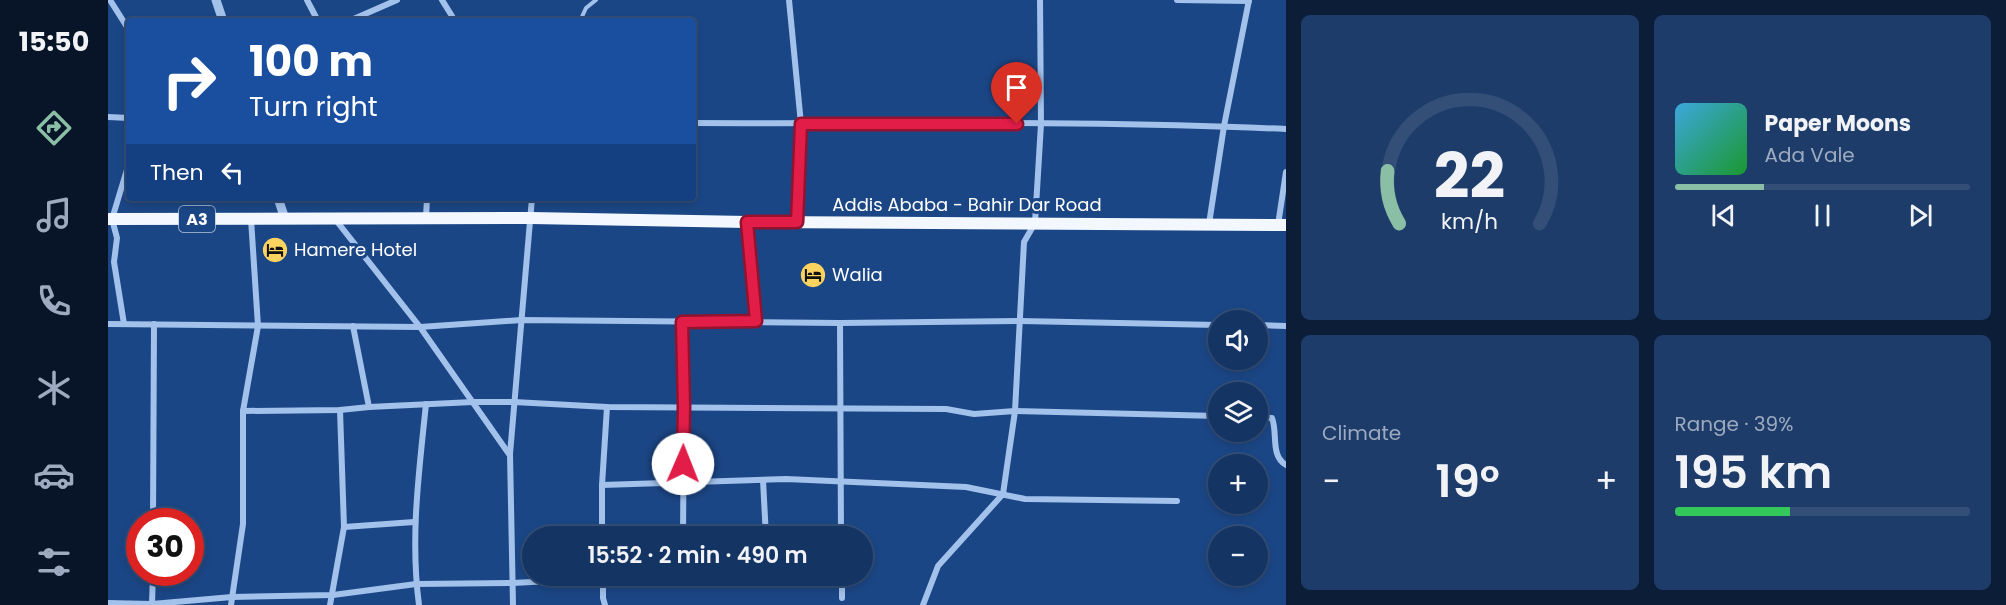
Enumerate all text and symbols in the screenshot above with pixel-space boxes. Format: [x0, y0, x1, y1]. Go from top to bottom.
text: 15:50 [19, 23, 89, 60]
text: 100 m [249, 32, 373, 91]
icon: right [150, 42, 228, 120]
pin [991, 62, 1042, 124]
icon: arrive [1000, 71, 1033, 104]
text: Turn right [249, 88, 378, 125]
icon: directions [33, 107, 75, 149]
text: Paper Moons [1765, 108, 1911, 139]
text: 22 [1434, 133, 1505, 221]
text: Ada Vale [1765, 141, 1855, 169]
icon: left [216, 156, 249, 189]
text: Then [150, 157, 204, 188]
street label: Addis Ababa - Bahir Dar Road [832, 192, 1102, 217]
icon: music [33, 194, 75, 236]
icon: previous [1707, 199, 1740, 232]
icon: pause [1806, 199, 1839, 232]
icon: next [1904, 199, 1937, 232]
road number: A3 [179, 206, 215, 232]
text: km/h [1441, 207, 1498, 238]
hotel icon: Hamere Hotel [260, 235, 290, 265]
place label: Hamere Hotel [294, 237, 417, 262]
hotel icon: Walia [798, 260, 828, 290]
place label: Walia [832, 262, 883, 287]
icon: phone [33, 280, 75, 322]
map controls [1208, 310, 1268, 586]
button: sound [1208, 310, 1268, 370]
icon: climate [33, 367, 75, 409]
button: layers [1208, 382, 1268, 442]
text: Range · 39% [1675, 410, 1793, 438]
text: Climate [1322, 419, 1401, 447]
position arrow [651, 432, 715, 496]
text: 195 km [1675, 441, 1832, 504]
text: 19° [1435, 450, 1500, 513]
icon: car [33, 454, 75, 496]
button: + [1208, 454, 1268, 514]
text: − [1322, 458, 1340, 505]
text: + [1595, 458, 1618, 505]
speed limit sign: 30 [126, 508, 204, 586]
button: − [1208, 526, 1268, 586]
text: 15:52 · 2 min · 490 m [588, 540, 807, 571]
icon: filters [33, 541, 75, 583]

